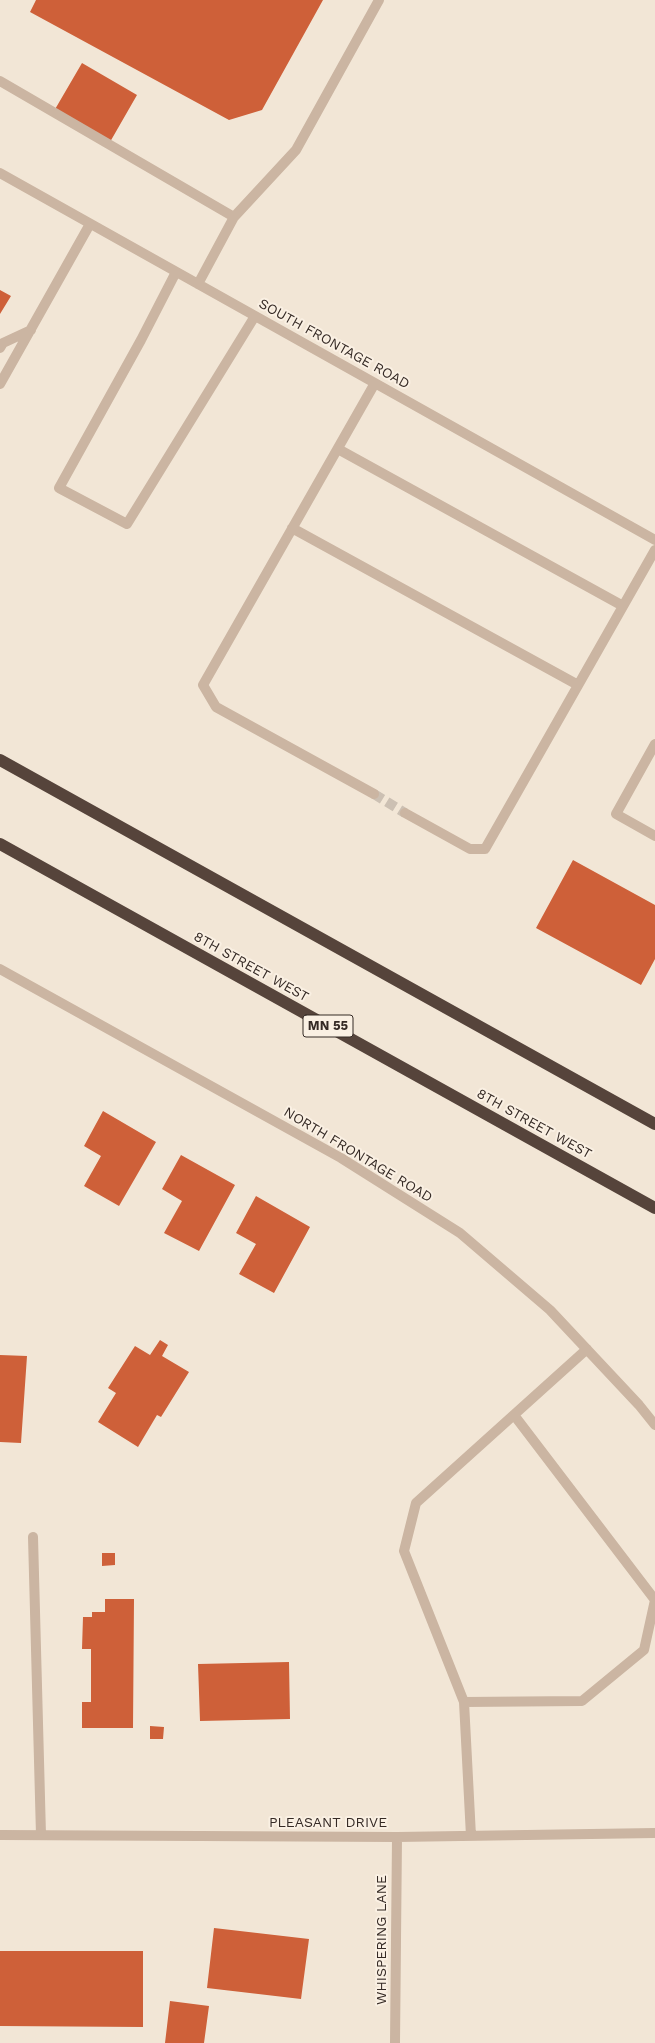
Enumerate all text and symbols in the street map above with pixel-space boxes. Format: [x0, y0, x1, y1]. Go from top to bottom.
street label: SOUTH FRONTAGE ROAD [256, 295, 412, 393]
street label: 8TH STREET WEST [191, 928, 311, 1006]
road number: MN 55 [303, 1015, 353, 1037]
street label: 8TH STREET WEST [474, 1085, 594, 1163]
street label: NORTH FRONTAGE ROAD [281, 1104, 435, 1206]
street label: PLEASANT DRIVE [269, 1815, 387, 1831]
street label: WHISPERING LANE [374, 1875, 390, 2005]

